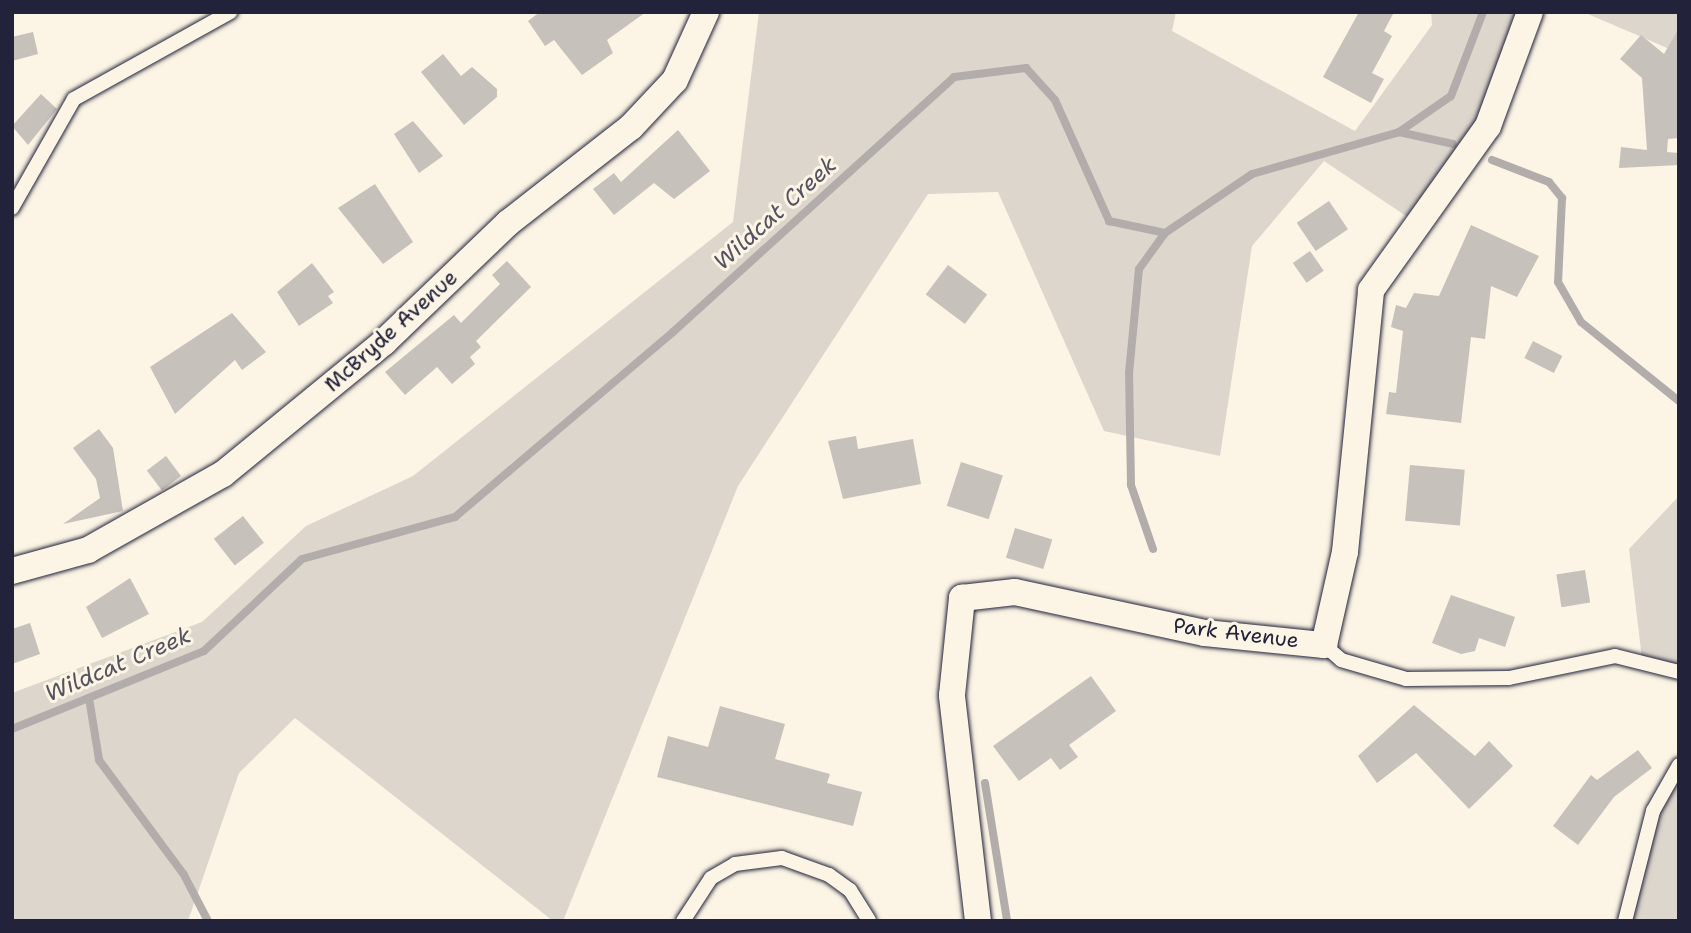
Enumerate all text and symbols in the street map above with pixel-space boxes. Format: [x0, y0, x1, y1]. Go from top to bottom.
water label: Wildcat Creek [708, 151, 842, 275]
street label: McBryde Avenue [319, 265, 463, 397]
street label: Park Avenue [1172, 613, 1300, 653]
water label: Wildcat Creek [41, 621, 195, 707]

